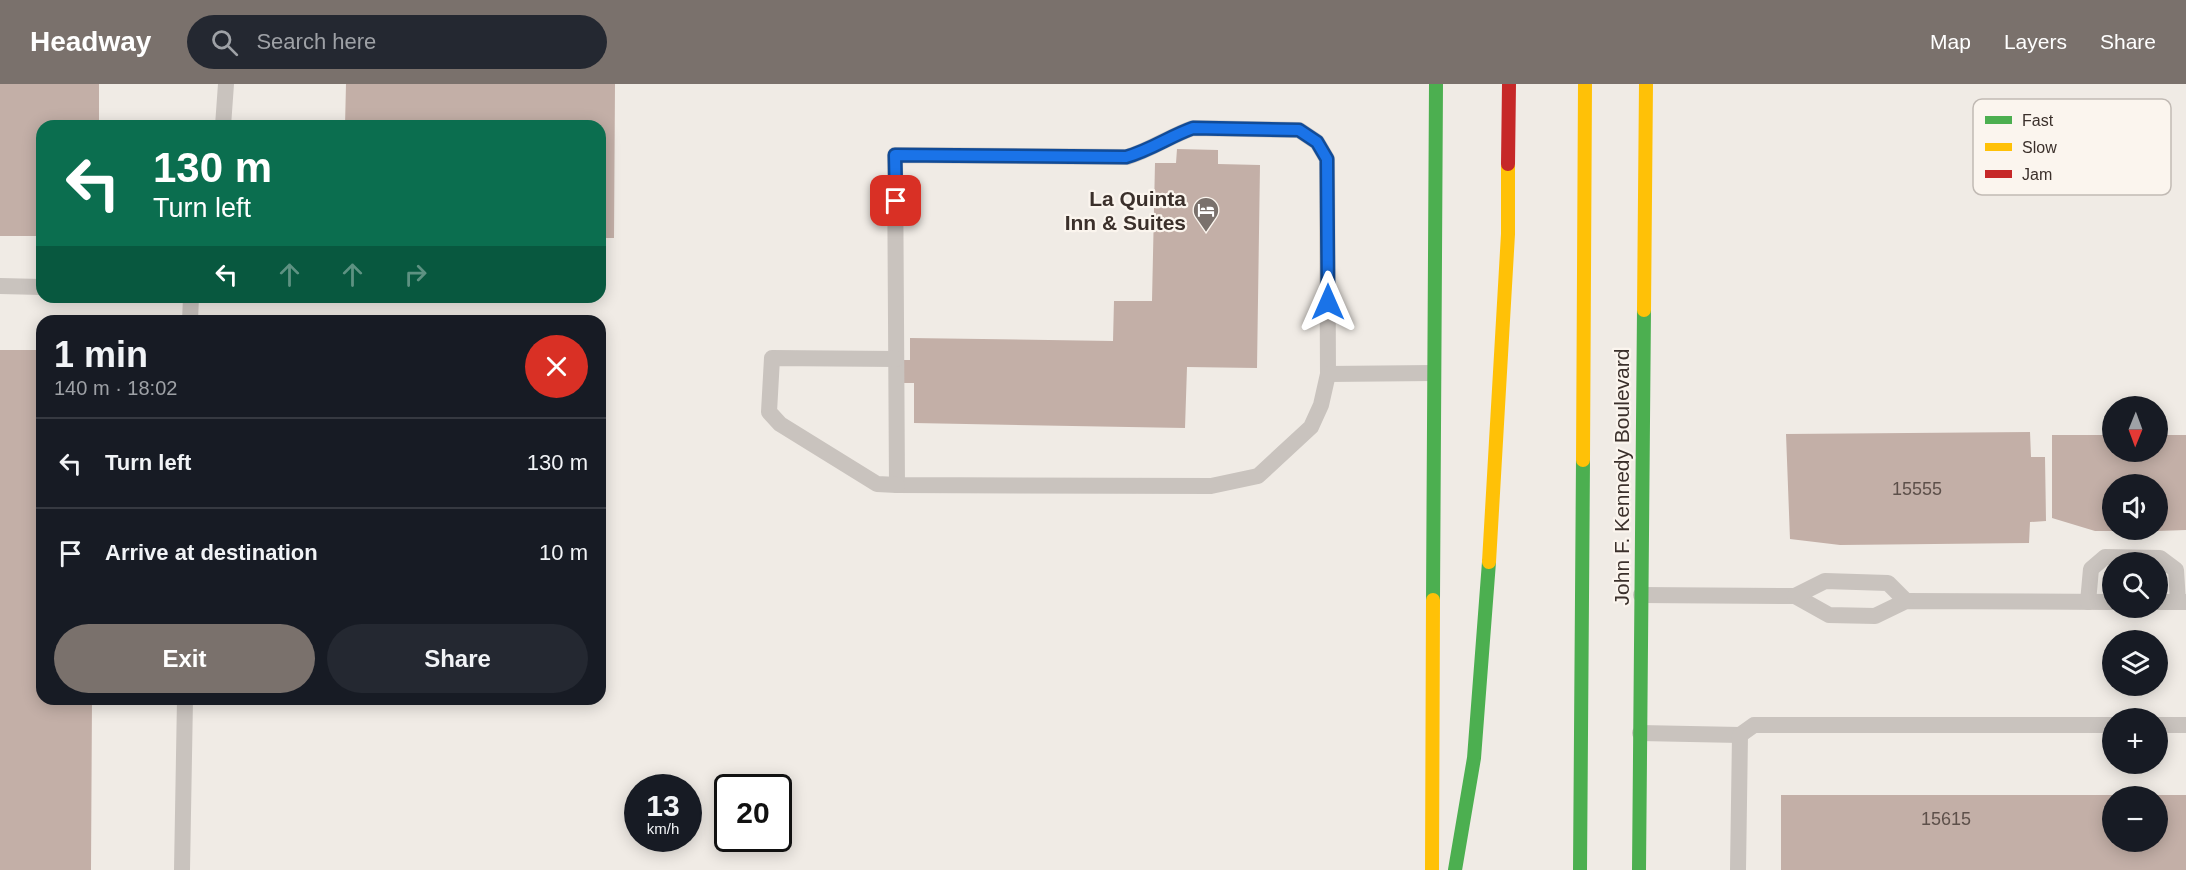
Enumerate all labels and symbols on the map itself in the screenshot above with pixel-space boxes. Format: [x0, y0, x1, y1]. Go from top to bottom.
legend [1973, 99, 2171, 195]
text: Fast [2022, 112, 2054, 129]
text: Slow [2022, 139, 2057, 156]
text: Jam [2022, 166, 2052, 183]
pin [870, 175, 921, 226]
place label: La Quinta Inn & Suites [1065, 187, 1186, 234]
hotel icon: La Quinta Inn & Suites [1191, 195, 1221, 233]
position arrow [1296, 270, 1360, 334]
street label: John F. Kennedy Boulevard [1610, 349, 1633, 605]
north arrow [2102, 396, 2168, 462]
house number: 15555 [1892, 479, 1942, 499]
speed limit sign: 20 [714, 774, 792, 852]
house number: 15615 [1921, 809, 1971, 829]

